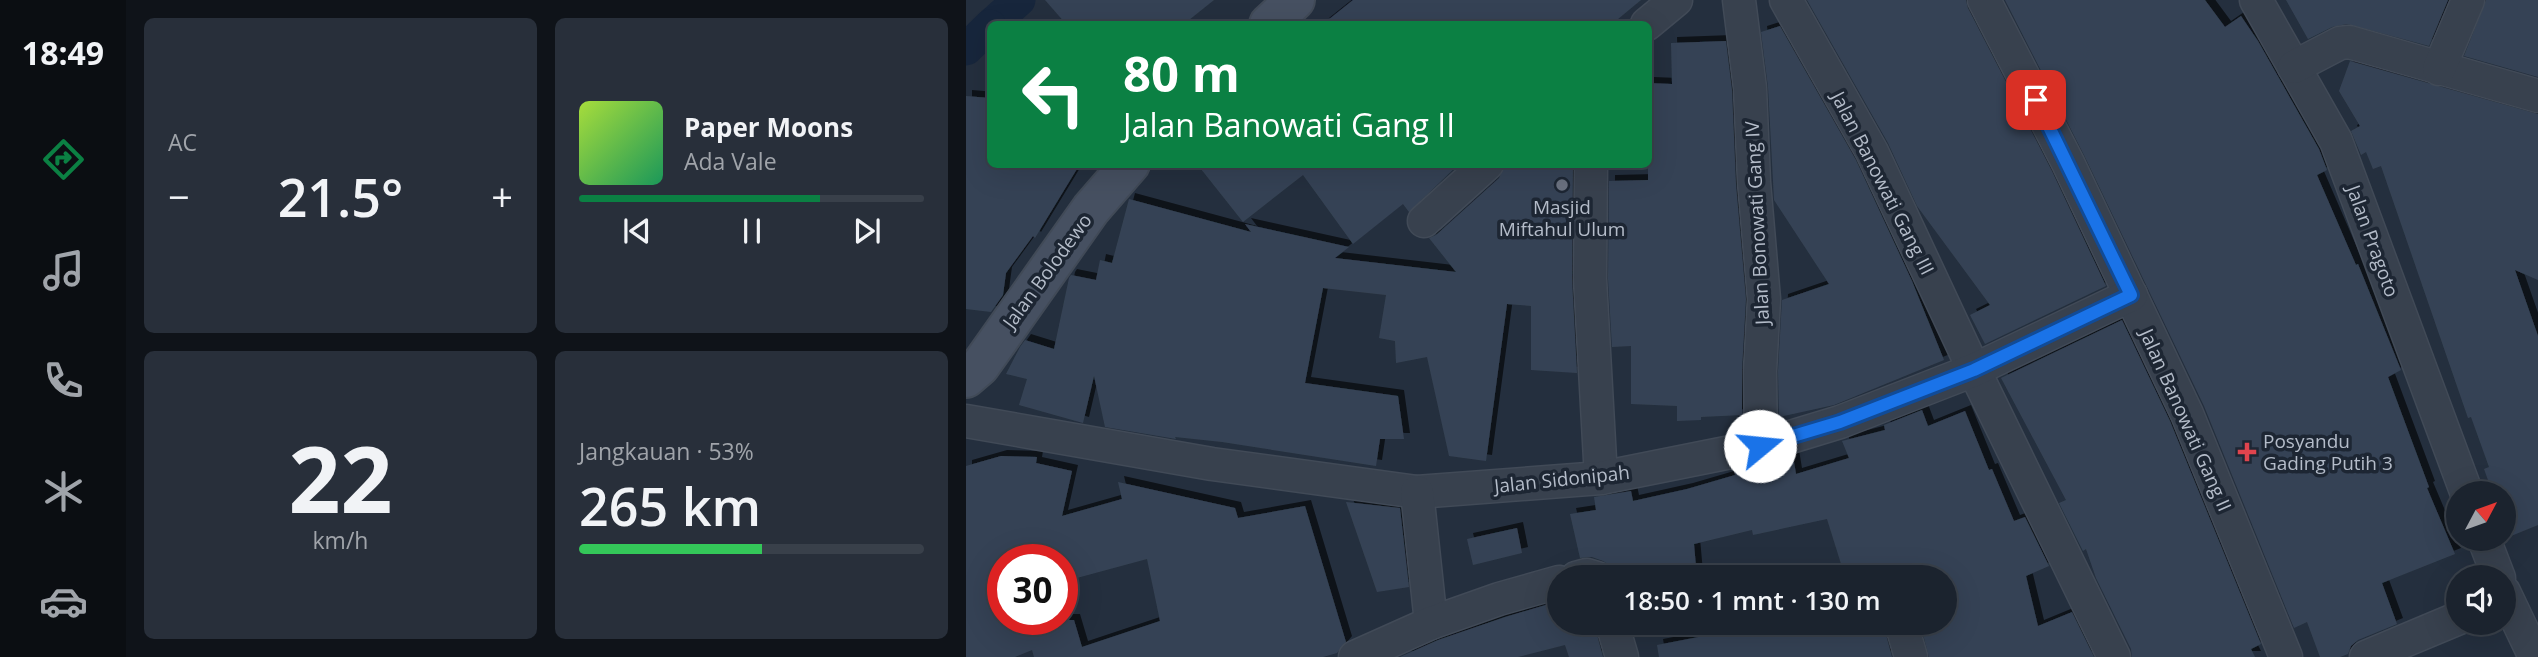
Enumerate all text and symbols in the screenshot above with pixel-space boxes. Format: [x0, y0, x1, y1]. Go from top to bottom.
text: 18:49 [22, 31, 104, 74]
text: 80 m [1123, 40, 1240, 106]
icon: left [1008, 49, 1099, 140]
pin [2006, 70, 2066, 130]
icon: arrive [2017, 81, 2055, 119]
street label: Jalan Banowati Gang III [1825, 85, 1941, 279]
text: Jalan Banowati Gang II [1123, 103, 1455, 146]
text: Paper Moons [684, 109, 853, 145]
street label: Jalan Bonowati Gang IV [1739, 120, 1775, 328]
text: AC [168, 126, 197, 158]
icon: directions [39, 135, 88, 184]
text: Ada Vale [684, 145, 777, 177]
text: 21.5° [278, 161, 403, 232]
text: − [168, 170, 190, 222]
text: + [491, 170, 513, 222]
marker: Masjid Miftahul Ulum [1554, 177, 1570, 193]
street label: Jalan Pragoto [2340, 180, 2405, 301]
place label: Masjid Miftahul Ulum [1499, 194, 1625, 242]
street label: Jalan Bolodewo [995, 208, 1097, 335]
icon: previous [618, 212, 656, 250]
icon: pause [733, 212, 771, 250]
icon: next [848, 212, 886, 250]
icon: music [39, 246, 88, 295]
street label: Jalan Banowati Gang II [2133, 323, 2238, 515]
icon: phone [39, 356, 88, 405]
position arrow [1723, 409, 1797, 483]
text: 22 [288, 416, 393, 540]
place label: Posyandu Gading Putih 3 [2263, 428, 2393, 476]
text: Jangkauan · 53% [579, 435, 754, 467]
marker: Posyandu Gading Putih 3 [2237, 442, 2257, 462]
street label: Jalan Sidonipah [1491, 459, 1631, 499]
icon: climate [39, 467, 88, 516]
text: 265 km [579, 470, 761, 541]
north arrow [2446, 481, 2516, 551]
map controls [2446, 481, 2516, 635]
text: km/h [313, 524, 368, 556]
speed limit sign: 30 [987, 544, 1078, 635]
button: sound [2446, 565, 2516, 635]
icon: car [39, 577, 88, 626]
text: 18:50 · 1 mnt · 130 m [1623, 582, 1881, 618]

